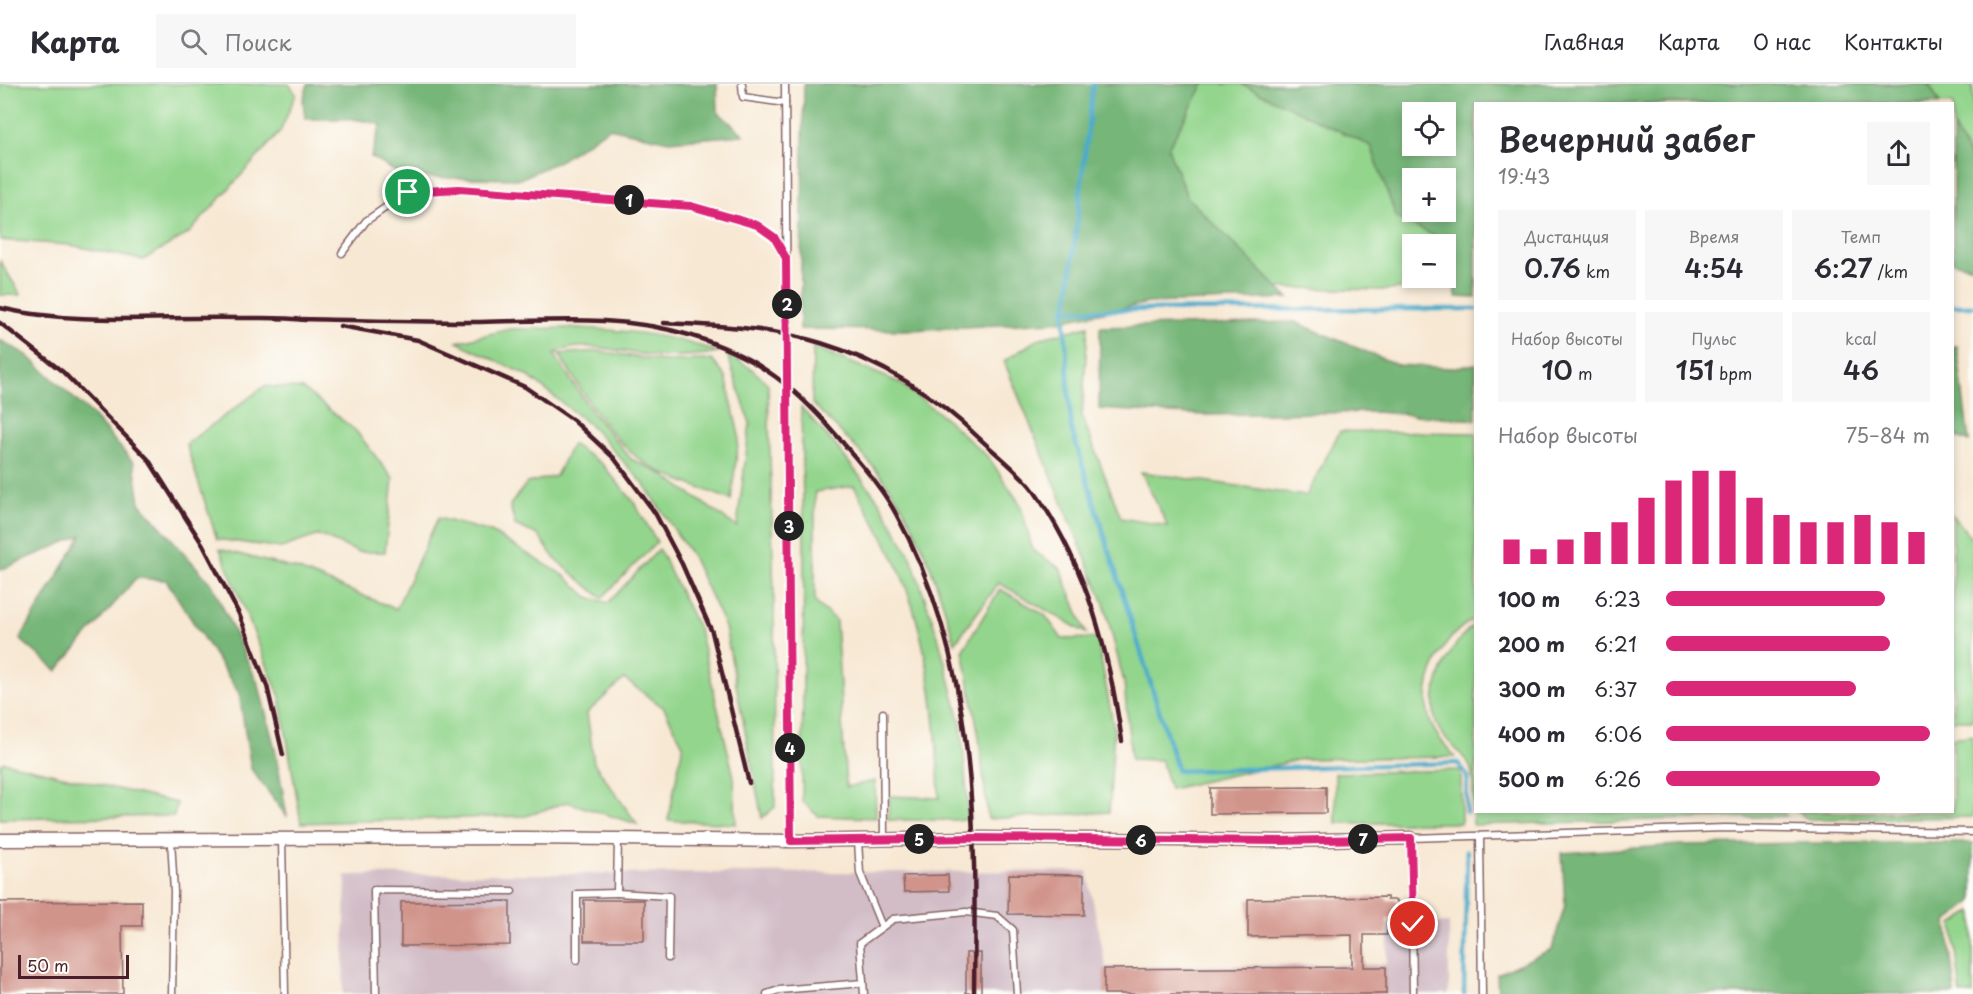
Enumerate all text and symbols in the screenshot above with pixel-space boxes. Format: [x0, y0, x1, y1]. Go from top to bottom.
search box [156, 14, 576, 68]
text: Карта [30, 20, 120, 63]
icon: search [177, 25, 210, 58]
text: Поиск [225, 25, 292, 58]
text: Главная [1544, 25, 1625, 57]
text: Карта [1658, 25, 1720, 57]
text: О нас [1753, 25, 1811, 57]
text: Контакты [1844, 25, 1943, 57]
map controls [1402, 102, 1456, 288]
button: locate [1402, 102, 1456, 156]
text: Вечерний забег [1498, 113, 1755, 163]
button: share [1867, 122, 1930, 185]
text: 19:43 [1498, 161, 1550, 191]
pin [382, 166, 433, 217]
button: + [1402, 168, 1456, 222]
icon: arrive [391, 175, 424, 208]
pin: 1 [614, 185, 644, 215]
text: 1 [625, 188, 633, 212]
text: Дистанция [1525, 224, 1609, 248]
text: Время [1688, 224, 1740, 248]
text: Темп [1841, 224, 1881, 248]
button: − [1402, 234, 1456, 288]
text: 0.76 [1524, 248, 1581, 287]
text: 4:54 [1684, 248, 1744, 287]
text: 6:27 [1814, 248, 1872, 287]
text: km [1581, 259, 1610, 283]
text: /km [1872, 259, 1908, 283]
pin: 2 [772, 289, 802, 319]
text: 2 [781, 292, 793, 316]
text: Набор высоты [1511, 326, 1623, 350]
text: Пульс [1691, 326, 1737, 350]
text: kcal [1845, 326, 1877, 350]
text: 10 [1541, 350, 1573, 389]
text: 151 [1676, 350, 1714, 389]
text: 46 [1843, 350, 1879, 389]
text: m [1573, 361, 1593, 385]
text: bpm [1714, 361, 1752, 385]
text: Набор высоты [1498, 420, 1638, 450]
text: 75–84 m [1846, 420, 1930, 450]
pin: 3 [774, 511, 804, 541]
text: 3 [784, 514, 794, 538]
text: 100 m [1498, 584, 1560, 614]
text: 6:23 [1594, 584, 1641, 614]
text: 200 m [1498, 629, 1565, 659]
text: 6:21 [1594, 629, 1637, 659]
text: 300 m [1498, 674, 1566, 704]
text: 6:37 [1594, 674, 1637, 704]
text: 400 m [1498, 719, 1566, 749]
text: 6:06 [1594, 719, 1642, 749]
pin: 4 [775, 733, 805, 763]
text: 4 [785, 736, 795, 760]
text: 500 m [1498, 764, 1565, 794]
text: 6:26 [1594, 764, 1641, 794]
pin: 5 [904, 824, 934, 854]
pin: 7 [1348, 824, 1378, 854]
pin: 6 [1126, 825, 1156, 855]
text: 5 [914, 827, 924, 851]
text: 7 [1358, 827, 1368, 851]
text: 6 [1135, 828, 1147, 852]
pin [1387, 898, 1438, 949]
icon: check [1396, 907, 1429, 940]
scale bar [18, 952, 129, 980]
text: 50 m [27, 953, 68, 977]

